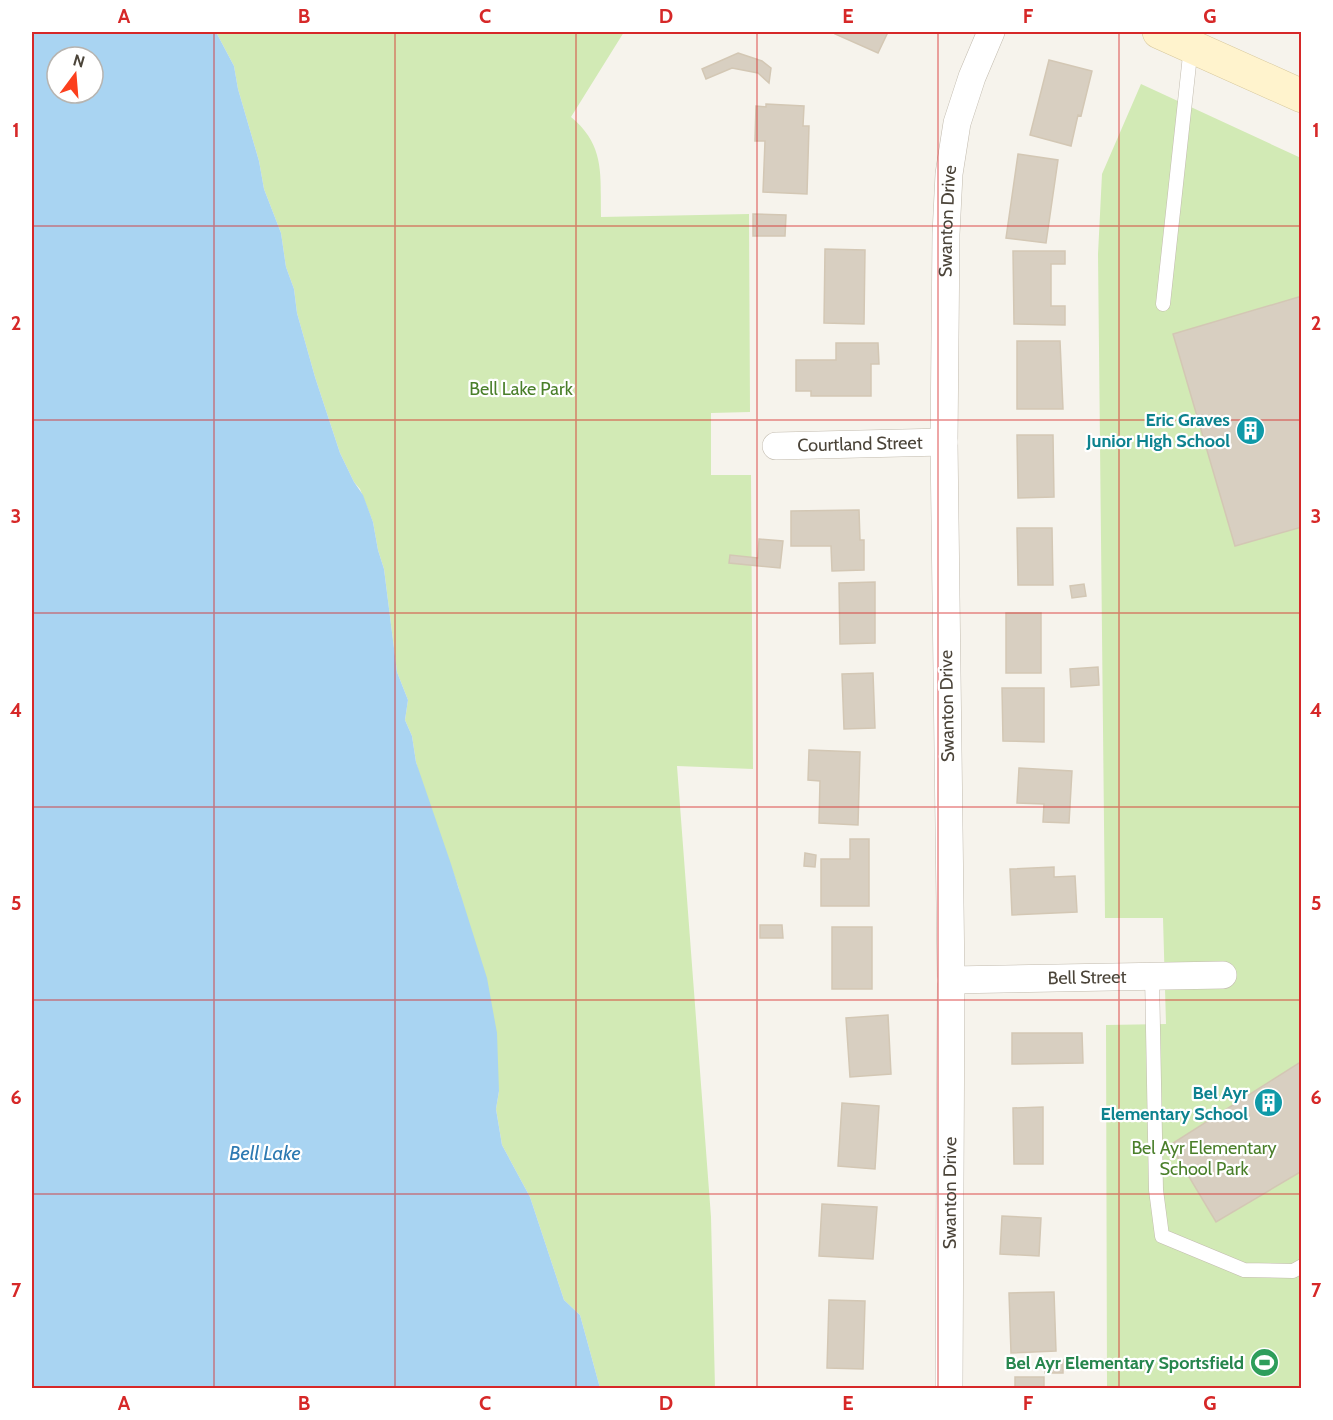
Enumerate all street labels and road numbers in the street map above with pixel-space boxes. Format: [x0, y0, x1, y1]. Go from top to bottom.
street label: Swanton Drive [935, 163, 961, 277]
street label: Courtland Street [797, 432, 923, 456]
street label: Swanton Drive [935, 650, 959, 762]
street label: Bell Street [1047, 966, 1127, 989]
street label: Swanton Drive [939, 1137, 961, 1249]

